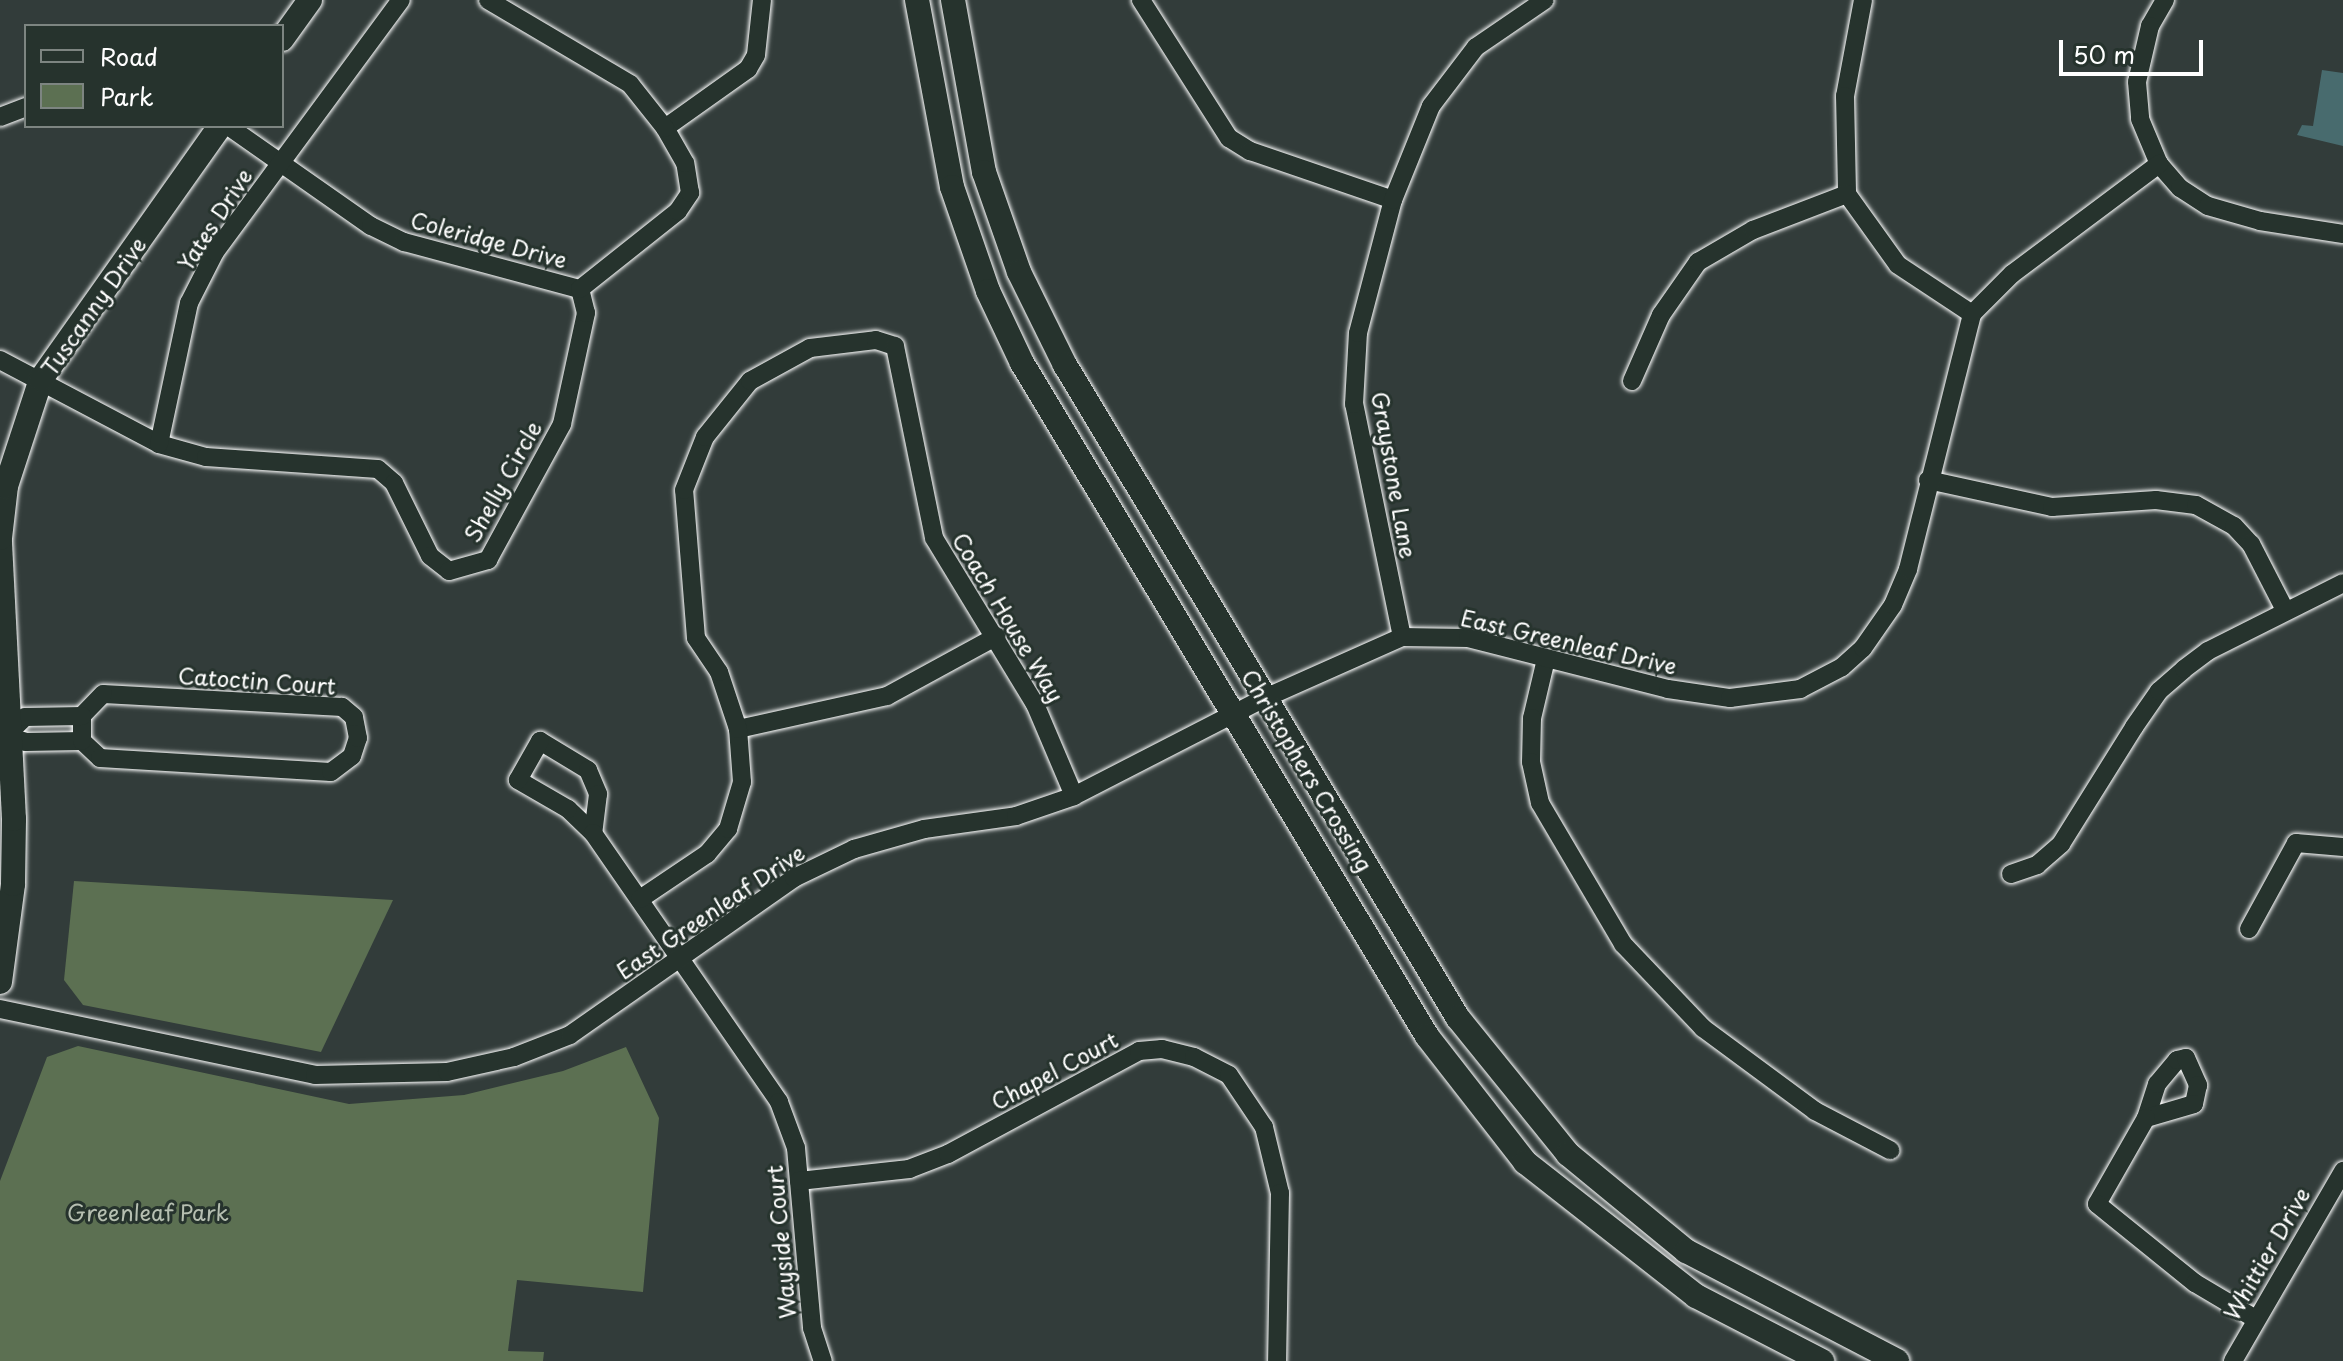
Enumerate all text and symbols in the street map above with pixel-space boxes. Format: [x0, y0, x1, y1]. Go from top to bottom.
legend [24, 24, 284, 128]
scale bar [2063, 24, 2207, 74]
text: 50 m [2073, 36, 2135, 72]
text: Road [100, 38, 158, 74]
text: Park [100, 78, 154, 114]
street label: Yates Drive [171, 162, 257, 276]
street label: Coleridge Drive [408, 205, 570, 273]
street label: Tuscanny Drive [35, 232, 151, 380]
street label: Graystone Lane [1367, 389, 1423, 561]
street label: Shelly Circle [458, 416, 546, 546]
street label: Coach House Way [948, 528, 1070, 706]
street label: East Greenleaf Drive [1457, 603, 1681, 679]
street label: Catoctin Court [177, 661, 337, 699]
street label: Christophers Crossing [1237, 664, 1379, 876]
street label: East Greenleaf Drive [610, 838, 810, 984]
street label: Chapel Court [986, 1025, 1122, 1115]
street label: Wayside Court [760, 1164, 800, 1320]
street label: Whittier Drive [2217, 1182, 2315, 1324]
park label: Greenleaf Park [66, 1199, 230, 1225]

